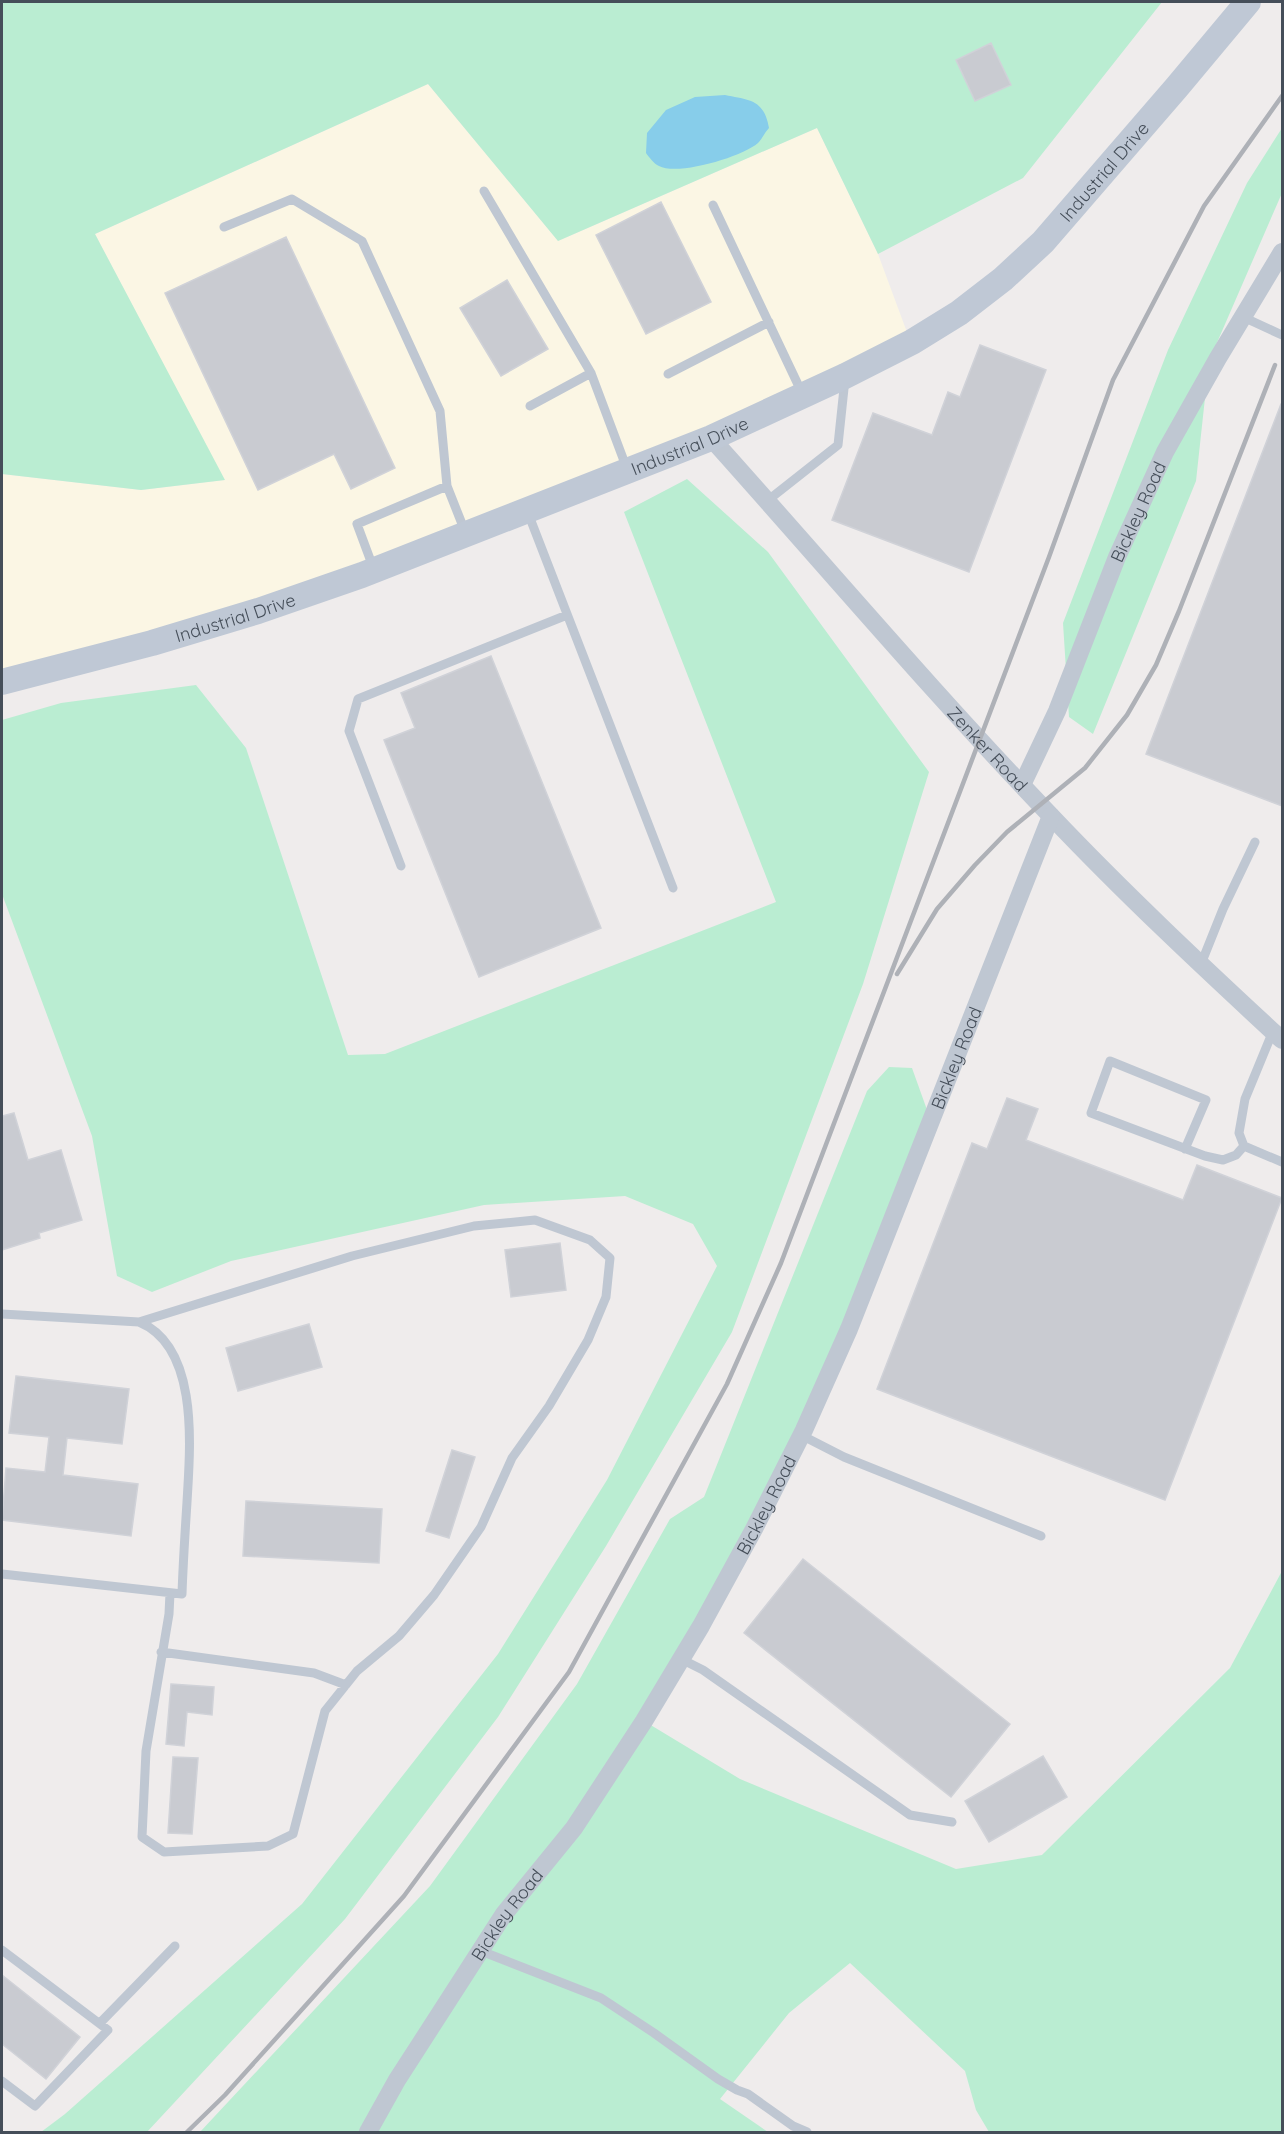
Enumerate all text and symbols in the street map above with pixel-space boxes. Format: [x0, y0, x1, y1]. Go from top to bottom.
street label: Industrial Drive [1054, 117, 1154, 226]
street label: Industrial Drive [627, 411, 752, 480]
street label: Bickley Road [1105, 458, 1171, 566]
street label: Industrial Drive [172, 587, 298, 647]
street label: Zenker Road [943, 701, 1033, 796]
street label: Bickley Road [925, 1003, 986, 1112]
street label: Bickley Road [731, 1451, 801, 1558]
street label: Bickley Road [465, 1864, 548, 1965]

